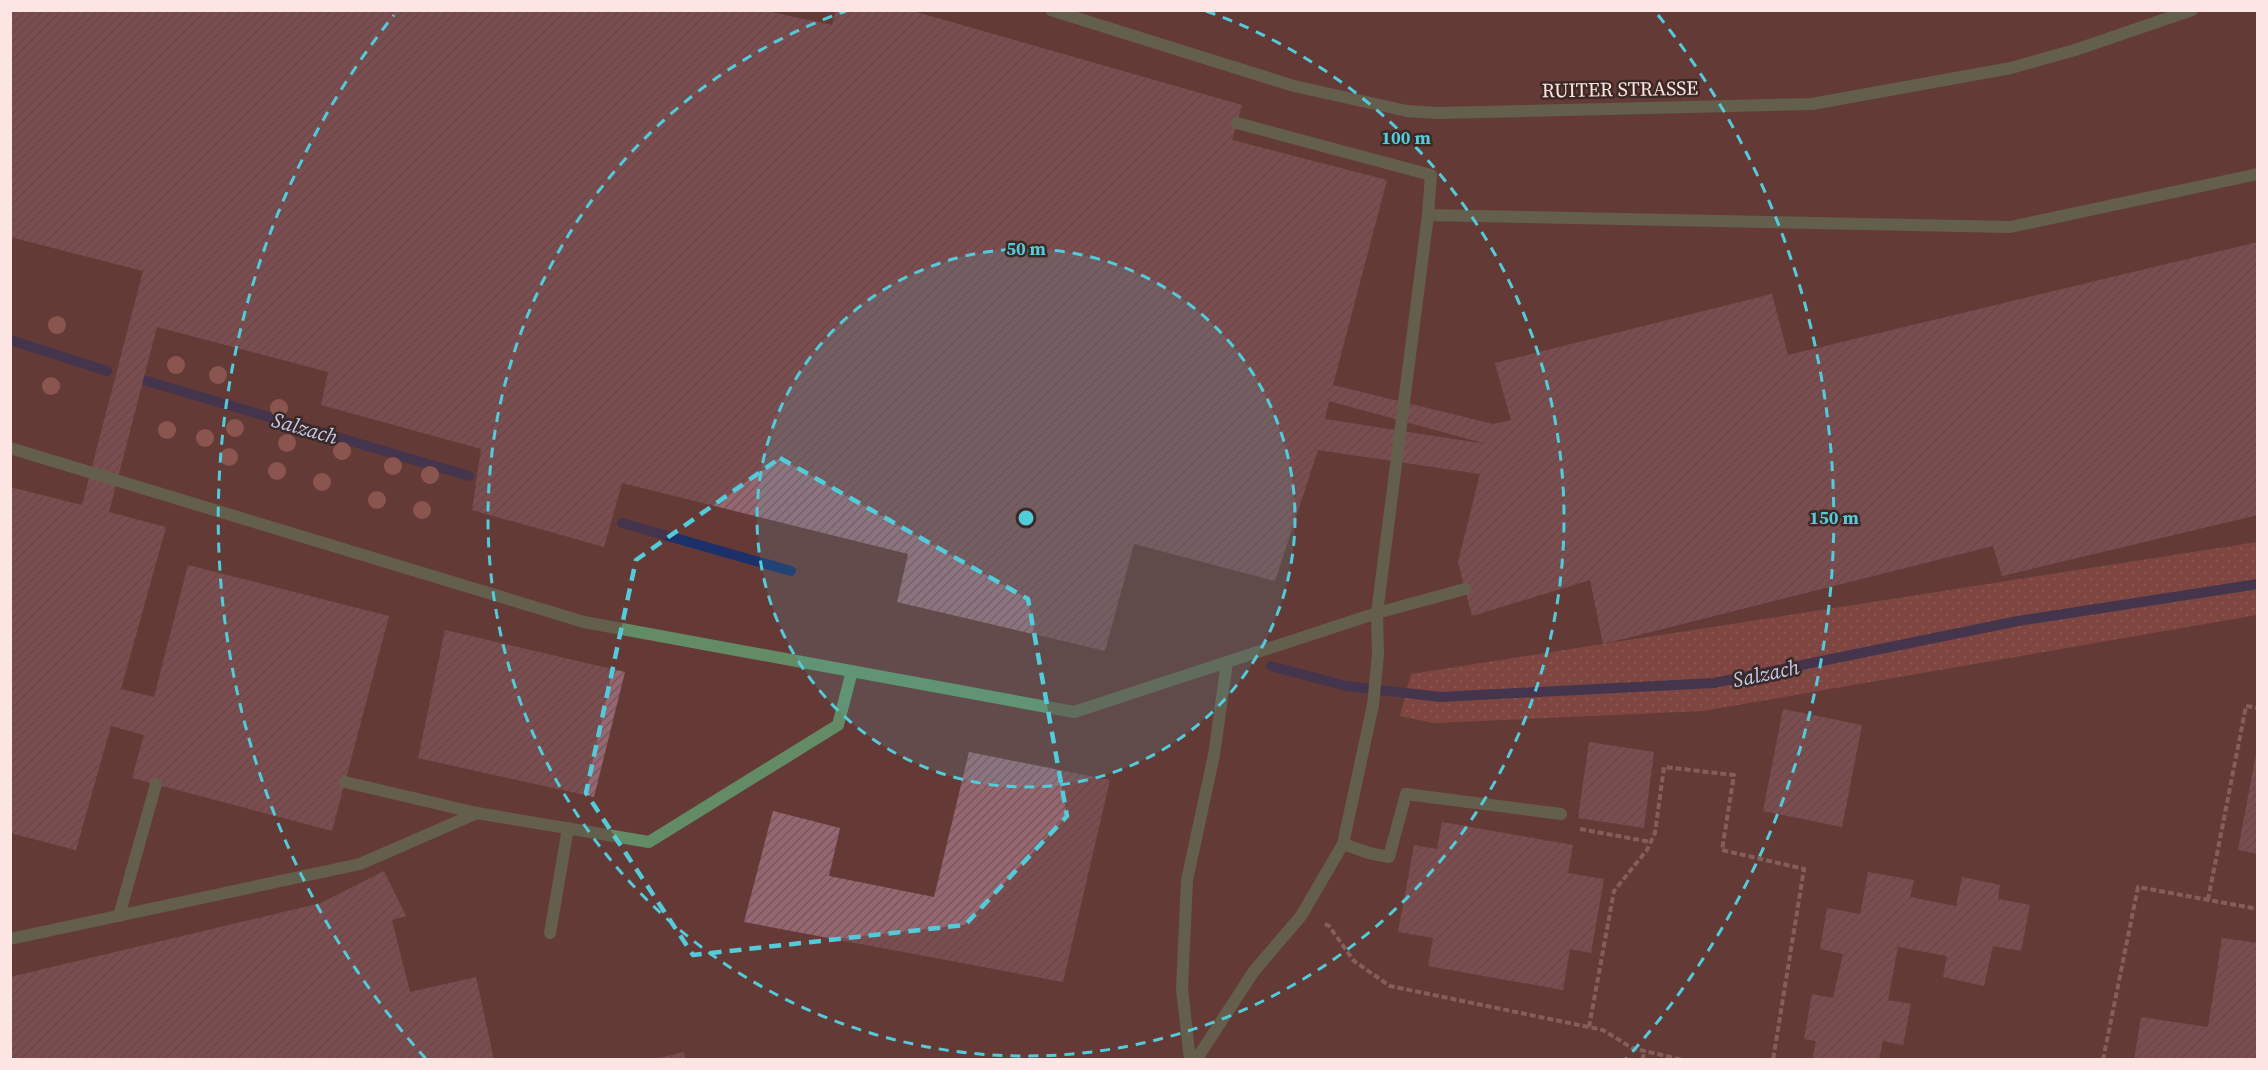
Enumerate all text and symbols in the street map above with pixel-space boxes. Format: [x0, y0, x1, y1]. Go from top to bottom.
street label: RUITER STRASSE [1541, 74, 1699, 104]
text: 100 m [1381, 125, 1431, 150]
text: 50 m [1006, 236, 1046, 261]
water label: Salzach [269, 405, 342, 451]
text: 150 m [1809, 505, 1859, 530]
centre of rings [1016, 508, 1036, 528]
water label: Salzach [1730, 652, 1803, 694]

